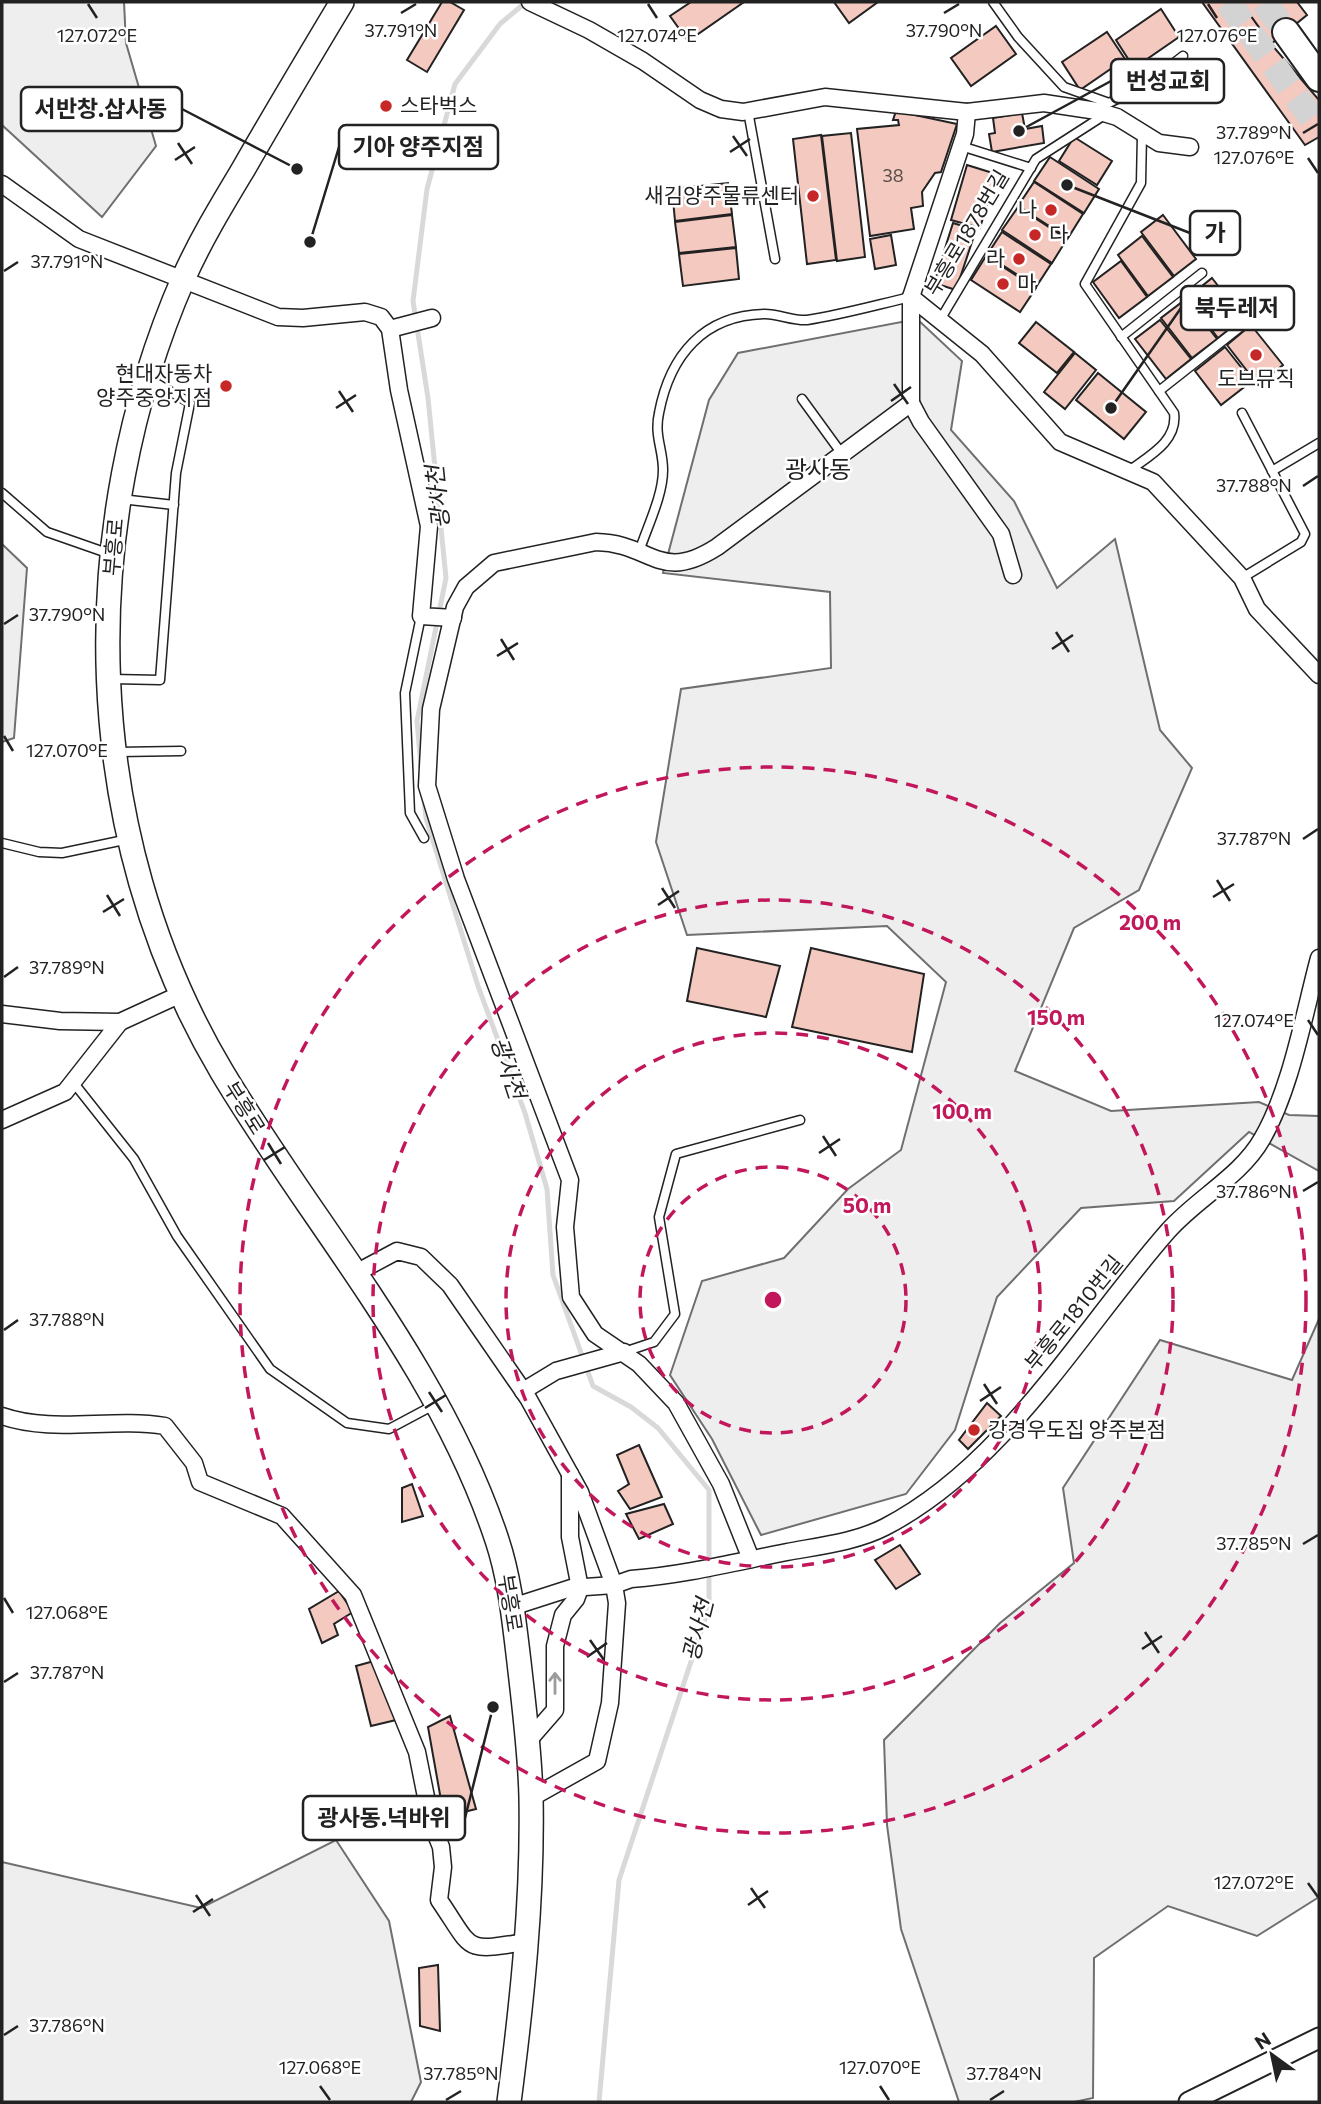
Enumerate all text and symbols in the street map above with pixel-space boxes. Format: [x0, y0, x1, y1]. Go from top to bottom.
text: 37.791°N [365, 19, 437, 41]
text: 37.790°N [906, 19, 982, 41]
text: 127.072°E [57, 24, 137, 46]
text: 127.074°E [617, 24, 697, 46]
text: 127.076°E [1176, 24, 1258, 46]
callout: 번성교회 [1111, 59, 1224, 103]
text: 번성교회 [1126, 66, 1210, 94]
callout: 서반창.삽사동 [21, 87, 182, 131]
place label: 스타벅스 [400, 92, 477, 117]
text: 서반창.삽사동 [34, 94, 168, 122]
marker: 스타벅스 [378, 98, 394, 114]
text: 37.789°N [1216, 121, 1292, 143]
callout: 기아 양주지점 [339, 125, 498, 169]
text: 기아 양주지점 [352, 132, 484, 160]
text: 127.076°E [1213, 146, 1295, 168]
house number: 38 [882, 164, 904, 186]
street label: 부흥로1878번길 [918, 165, 1013, 300]
place label: 새김양주물류센터 [644, 182, 799, 207]
marker: 새김양주물류센터 [805, 188, 821, 204]
place label: 나 [1018, 196, 1037, 221]
marker: 나 [1043, 202, 1059, 218]
callout: 가 [1190, 211, 1240, 255]
text: 가 [1204, 218, 1226, 246]
place label: 다 [1049, 221, 1068, 246]
marker: 다 [1027, 227, 1043, 243]
place label: 라 [986, 245, 1005, 270]
text: 37.791°N [31, 250, 103, 272]
marker: 라 [1011, 251, 1027, 267]
place label: 마 [1017, 270, 1036, 295]
marker: 마 [995, 276, 1011, 292]
callout: 북두레저 [1181, 286, 1294, 330]
text: 북두레저 [1195, 293, 1279, 321]
marker: 도브뮤직 [1248, 347, 1264, 363]
place label: 현대자동차 양주중앙지점 [96, 360, 212, 409]
place label: 도브뮤직 [1217, 365, 1295, 390]
marker: 현대자동차 양주중앙지점 [218, 378, 234, 394]
district label: 광사동 [785, 454, 851, 483]
water label: 광사천 [419, 461, 454, 530]
text: 37.788°N [1216, 474, 1292, 496]
street label: 부흥로 [98, 517, 127, 577]
text: 37.790°N [29, 603, 105, 625]
text: 127.070°E [26, 739, 108, 761]
text: 37.787°N [1217, 827, 1291, 849]
text: 200 m [1119, 909, 1181, 934]
text: 37.789°N [29, 956, 105, 978]
text: 150 m [1027, 1004, 1085, 1029]
text: 127.074°E [1214, 1009, 1294, 1031]
water label: 광사천 [486, 1033, 533, 1105]
street label: 부흥로 [219, 1076, 271, 1138]
text: 100 m [932, 1098, 992, 1123]
text: 37.786°N [1216, 1180, 1292, 1202]
text: 50 m [843, 1192, 891, 1217]
street label: 부흥로1810번길 [1019, 1249, 1127, 1375]
centre of rings [761, 1288, 785, 1312]
text: 37.788°N [29, 1308, 105, 1330]
place label: 강경우도집 양주본점 [988, 1416, 1166, 1441]
marker: 강경우도집 양주본점 [966, 1422, 982, 1438]
text: 37.785°N [1216, 1532, 1292, 1554]
street label: 부흥로 [495, 1572, 528, 1633]
water label: 광사천 [676, 1593, 719, 1664]
text: 127.068°E [26, 1601, 108, 1623]
text: 37.787°N [30, 1661, 104, 1683]
one-way arrow [548, 1672, 562, 1695]
callout: 광사동.넉바위 [303, 1796, 465, 1840]
text: 광사동.넉바위 [317, 1803, 451, 1831]
text: 127.072°E [1214, 1871, 1294, 1893]
text: 37.786°N [29, 2014, 105, 2036]
north arrow [1237, 2020, 1307, 2090]
text: N [1250, 2027, 1275, 2054]
text: 127.068°E [279, 2056, 361, 2078]
text: 127.070°E [839, 2056, 921, 2078]
text: 37.785°N [423, 2062, 499, 2084]
text: 37.784°N [966, 2062, 1042, 2084]

